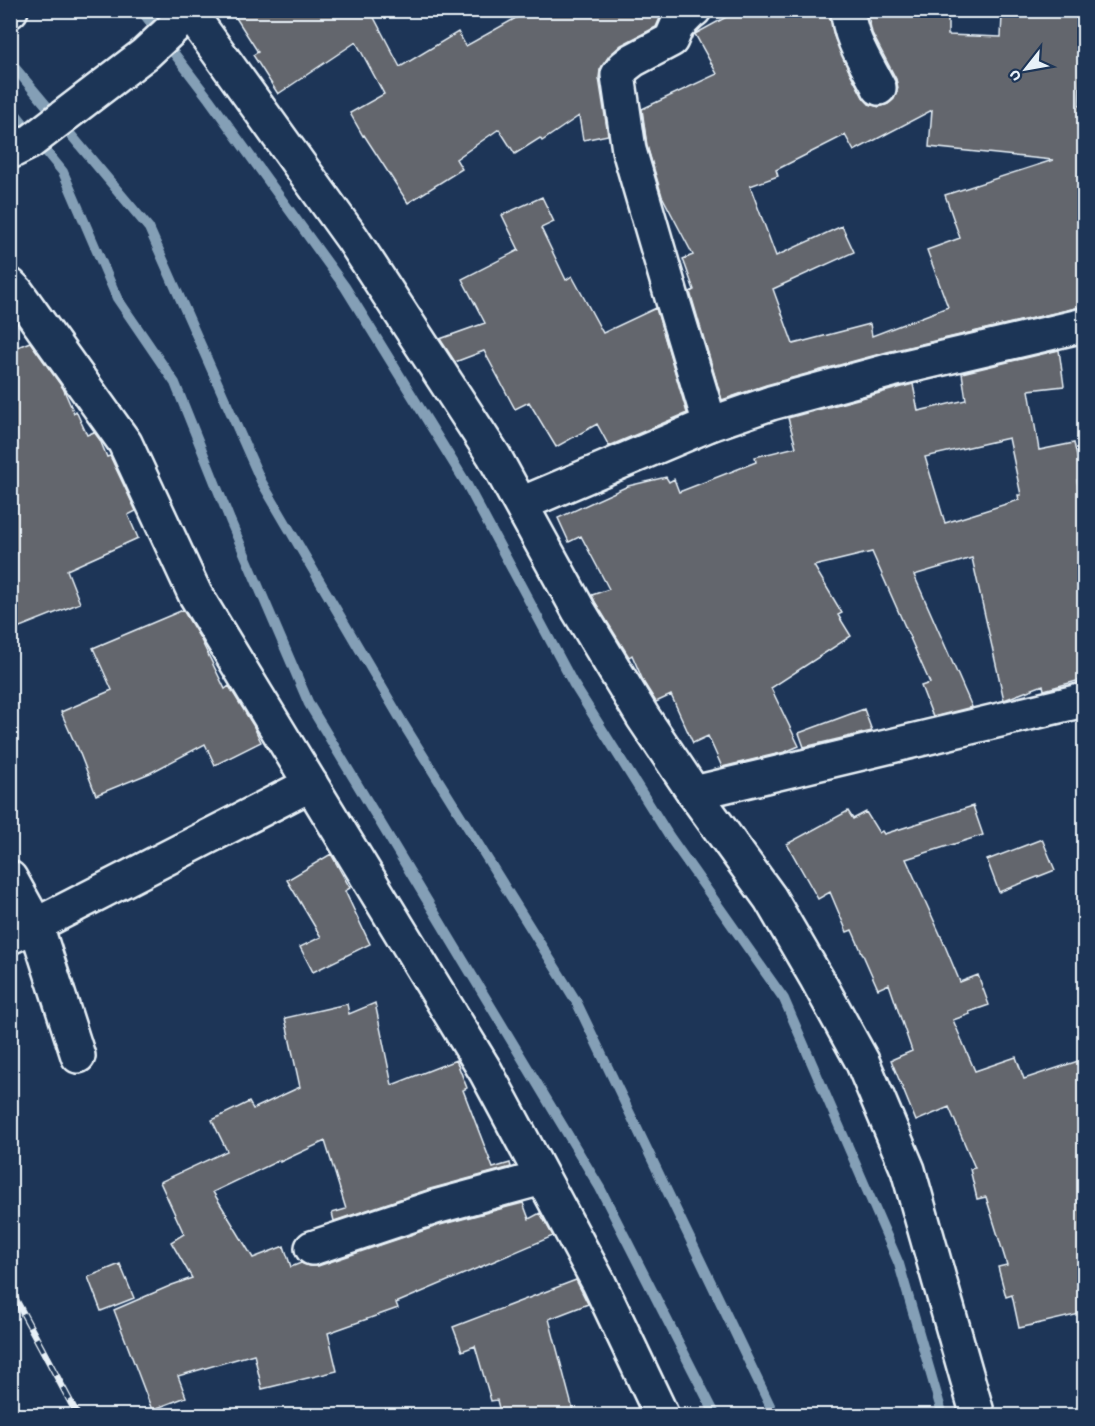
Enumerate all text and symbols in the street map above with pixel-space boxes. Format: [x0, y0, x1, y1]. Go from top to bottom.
north arrow [996, 39, 1056, 99]
text: U [1005, 65, 1027, 84]

